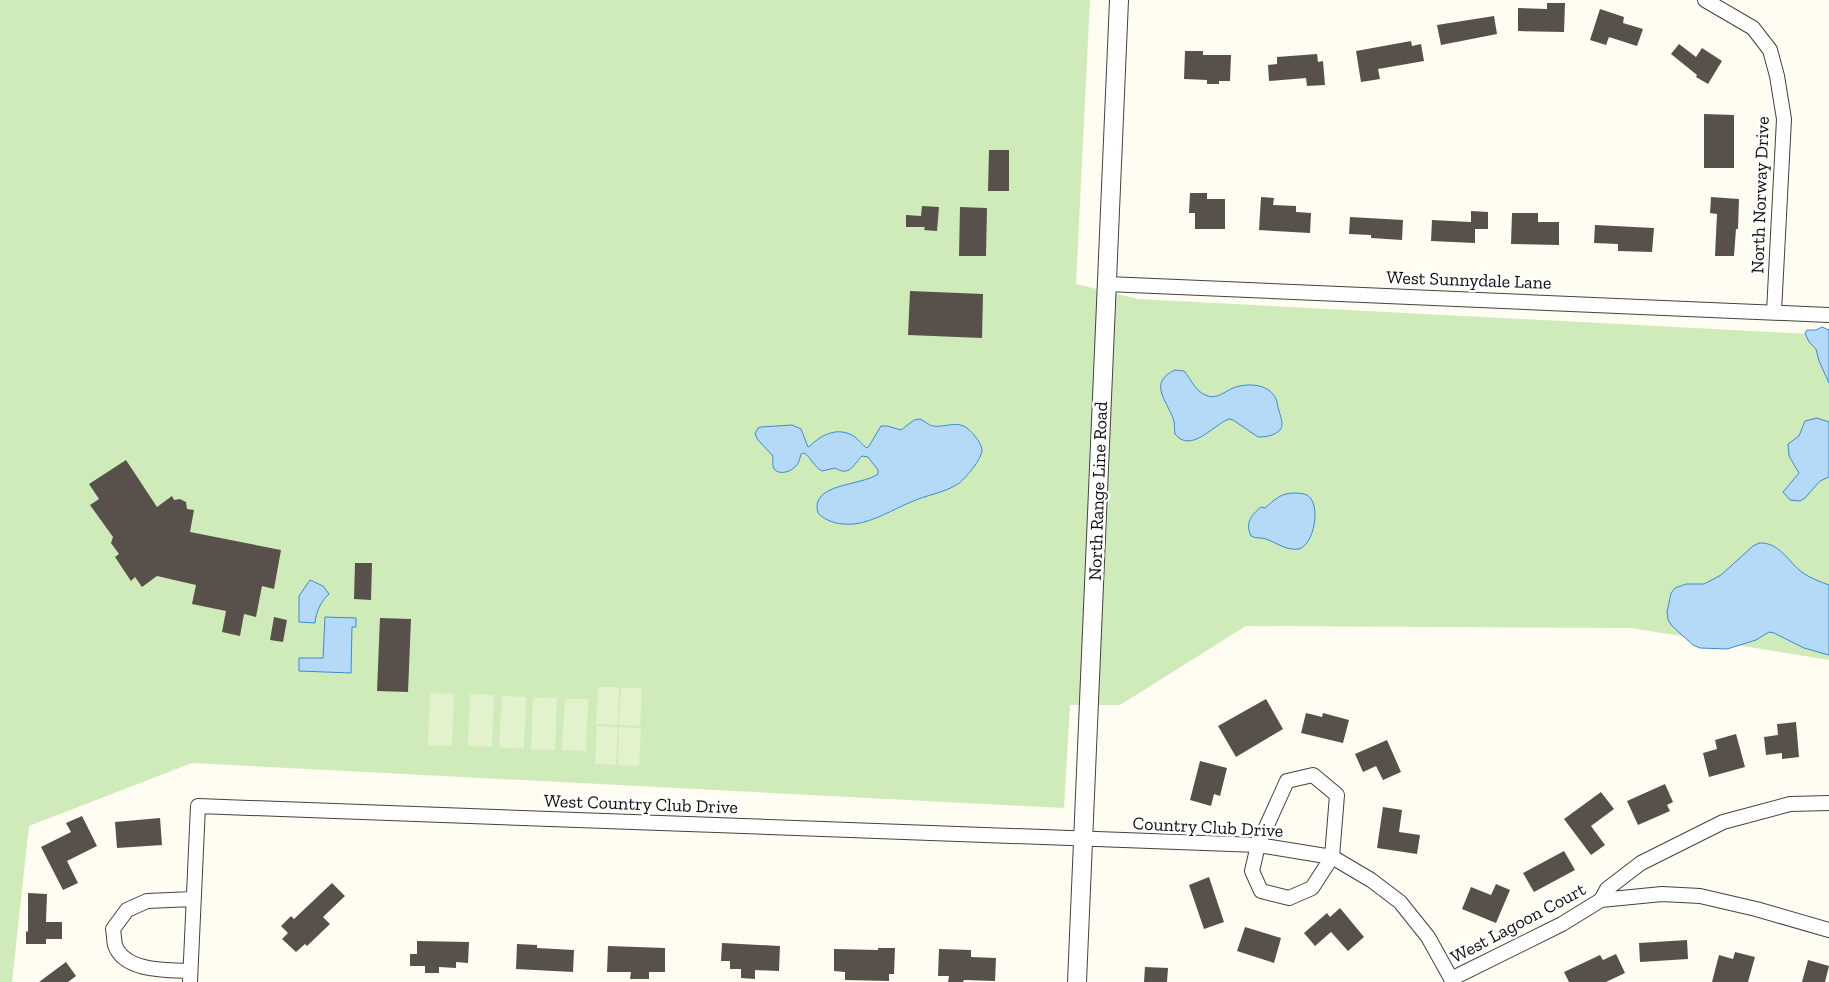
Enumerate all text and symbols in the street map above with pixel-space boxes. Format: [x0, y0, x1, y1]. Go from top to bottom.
street label: North Norway Drive [1746, 116, 1774, 274]
street label: West Sunnydale Lane [1386, 266, 1552, 294]
street label: North Range Line Road [1084, 401, 1112, 581]
street label: West Country Club Drive [544, 790, 738, 818]
street label: Country Club Drive [1132, 812, 1284, 842]
street label: West Lagoon Court [1447, 878, 1589, 968]

